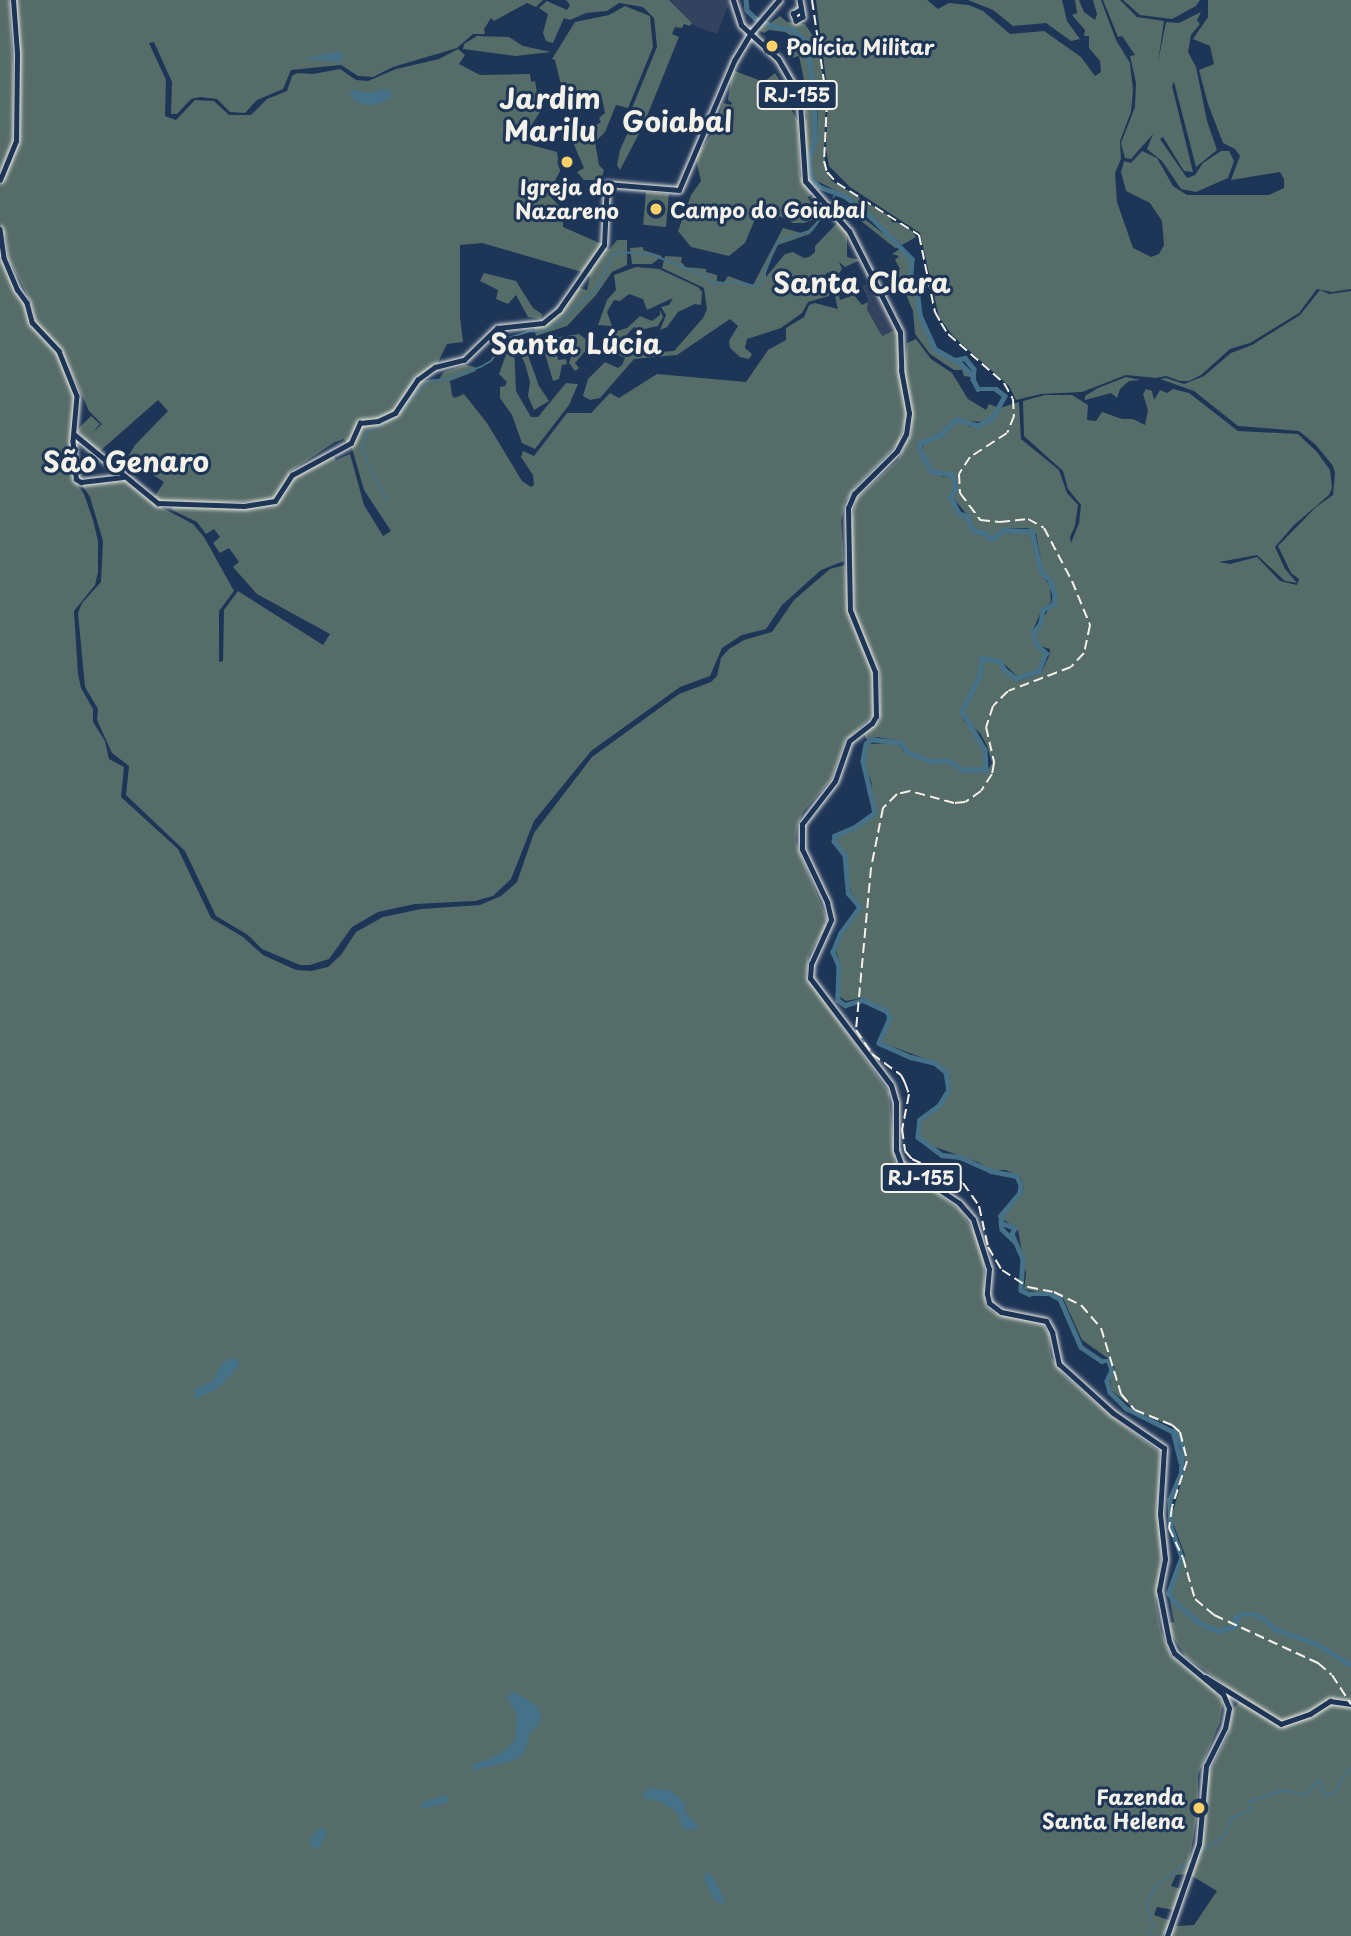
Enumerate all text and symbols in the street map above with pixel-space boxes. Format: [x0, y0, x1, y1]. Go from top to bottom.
place label: Polícia Militar [786, 33, 934, 59]
marker: Polícia Militar [764, 38, 780, 54]
road number: RJ-155 [755, 80, 839, 110]
district label: Jardim Marilu [499, 81, 601, 147]
district label: Goiabal [622, 104, 732, 138]
marker: Igreja do Nazareno [559, 154, 575, 170]
place label: Igreja do Nazareno [515, 173, 619, 223]
place label: Campo do Goiabal [670, 196, 866, 222]
marker: Campo do Goiabal [648, 201, 664, 217]
district label: Santa Clara [774, 265, 950, 299]
district label: Santa Lúcia [490, 326, 662, 360]
district label: São Genaro [43, 444, 209, 478]
road number: RJ-155 [879, 1162, 963, 1194]
place label: Fazenda Santa Helena [1041, 1783, 1185, 1833]
marker: Fazenda Santa Helena [1191, 1800, 1207, 1816]

